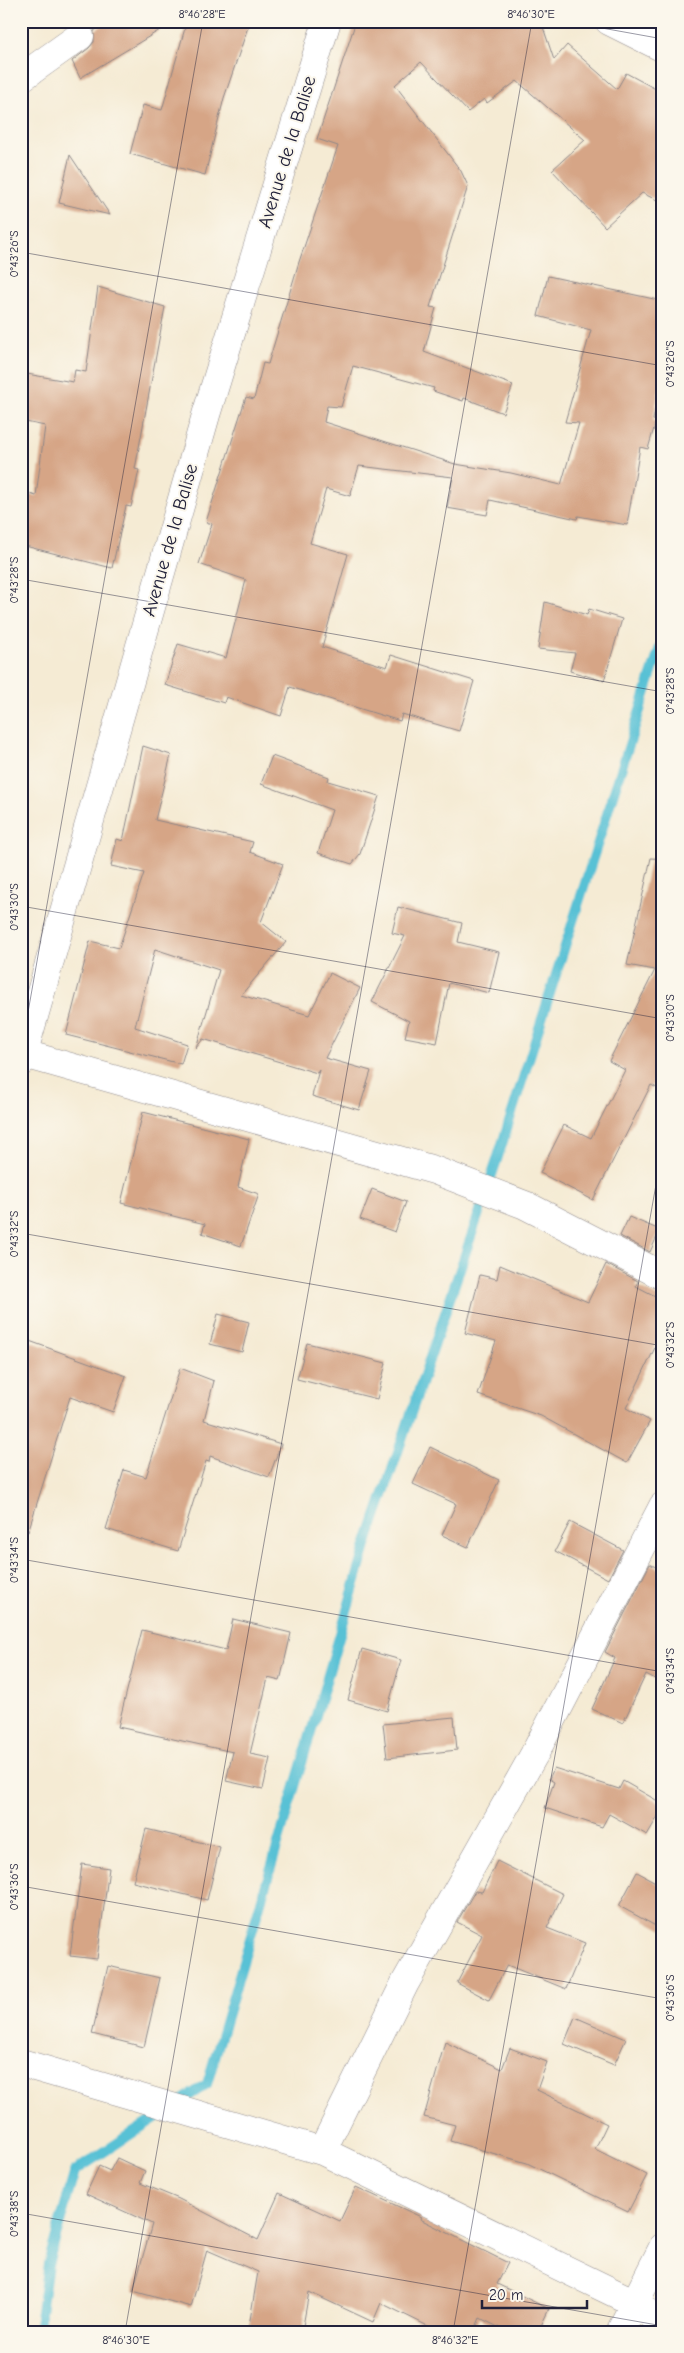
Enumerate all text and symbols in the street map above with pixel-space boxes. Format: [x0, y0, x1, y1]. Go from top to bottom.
text: 8°46'28"E [179, 7, 225, 21]
text: 8°46'30"E [507, 7, 555, 21]
street label: Avenue de la Balise [253, 73, 321, 231]
text: 0°43'26"S [7, 230, 21, 278]
text: 0°43'26"S [663, 340, 677, 388]
street label: Avenue de la Balise [138, 461, 202, 619]
text: 0°43'28"S [7, 556, 21, 603]
text: 0°43'28"S [663, 667, 677, 714]
text: 0°43'30"S [7, 883, 21, 931]
text: 0°43'30"S [663, 994, 677, 1042]
text: 0°43'32"S [7, 1210, 21, 1257]
text: 0°43'32"S [663, 1321, 677, 1368]
text: 0°43'34"S [7, 1536, 21, 1583]
text: 0°43'34"S [663, 1647, 677, 1694]
text: 0°43'36"S [7, 1863, 21, 1911]
text: 0°43'36"S [663, 1974, 677, 2022]
text: 0°43'38"S [7, 2190, 21, 2237]
scale bar [482, 2278, 586, 2310]
text: 20 m [489, 2286, 523, 2304]
text: 8°46'30"E [102, 2333, 150, 2347]
text: 8°46'32"E [432, 2333, 478, 2347]

